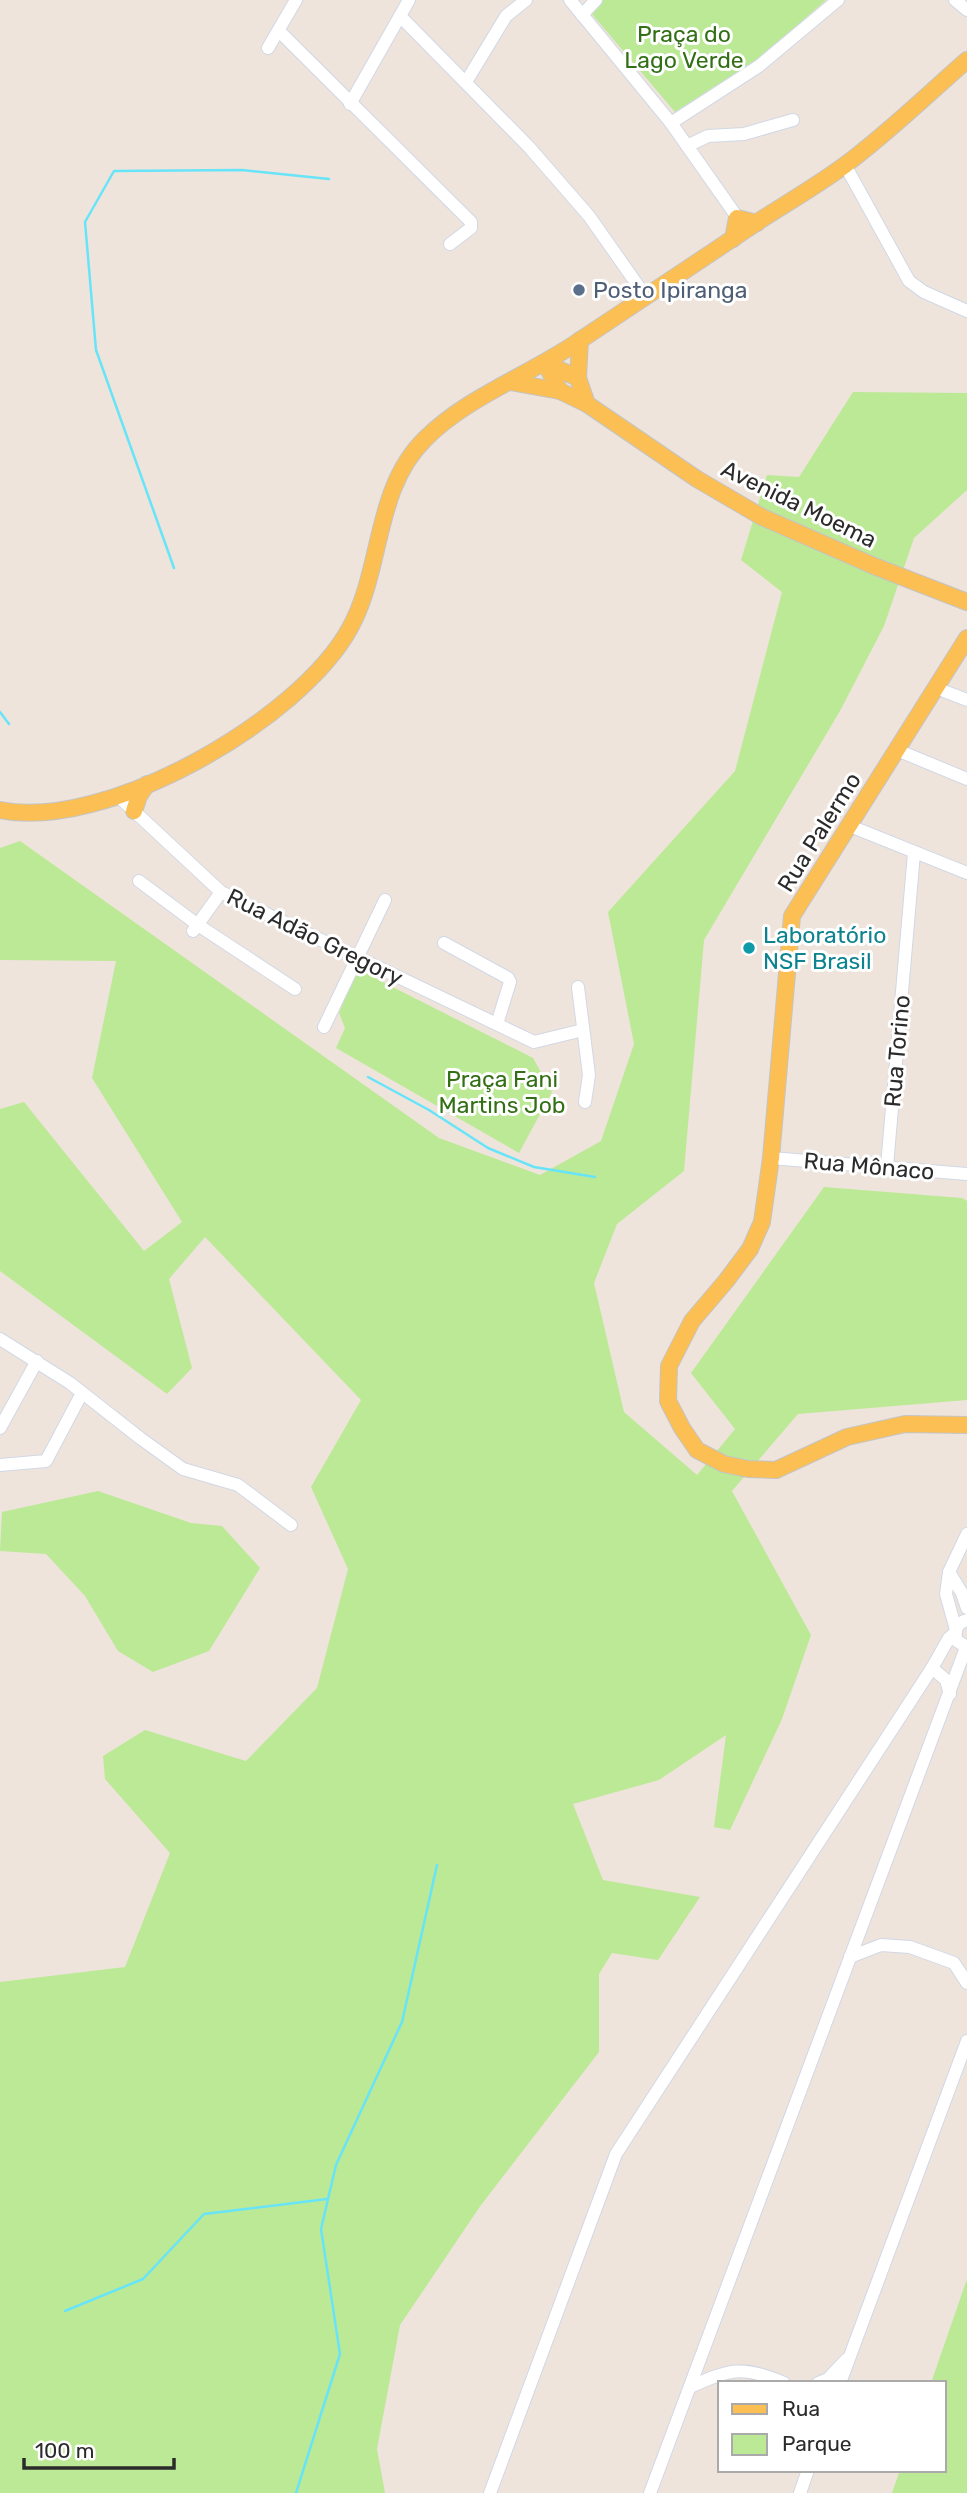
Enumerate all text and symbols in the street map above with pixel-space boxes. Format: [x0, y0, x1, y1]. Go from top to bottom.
park label: Praça do Lago Verde [624, 20, 744, 74]
place label: Posto Ipiranga [593, 276, 748, 304]
marker: Posto Ipiranga [571, 282, 587, 298]
street label: Avenida Moema [717, 454, 881, 554]
street label: Rua Palermo [771, 767, 867, 897]
street label: Rua Adão Gregory [222, 882, 408, 992]
place label: Laboratório NSF Brasil [763, 921, 886, 975]
marker: Laboratório NSF Brasil [741, 940, 757, 956]
street label: Rua Torino [878, 994, 916, 1108]
park label: Praça Fani Martins Job [438, 1065, 566, 1119]
street label: Rua Mônaco [802, 1146, 936, 1186]
legend [718, 2381, 946, 2472]
text: Rua [782, 2396, 820, 2421]
scale bar [24, 2426, 175, 2470]
text: Parque [782, 2431, 852, 2456]
text: 100 m [35, 2438, 94, 2463]

